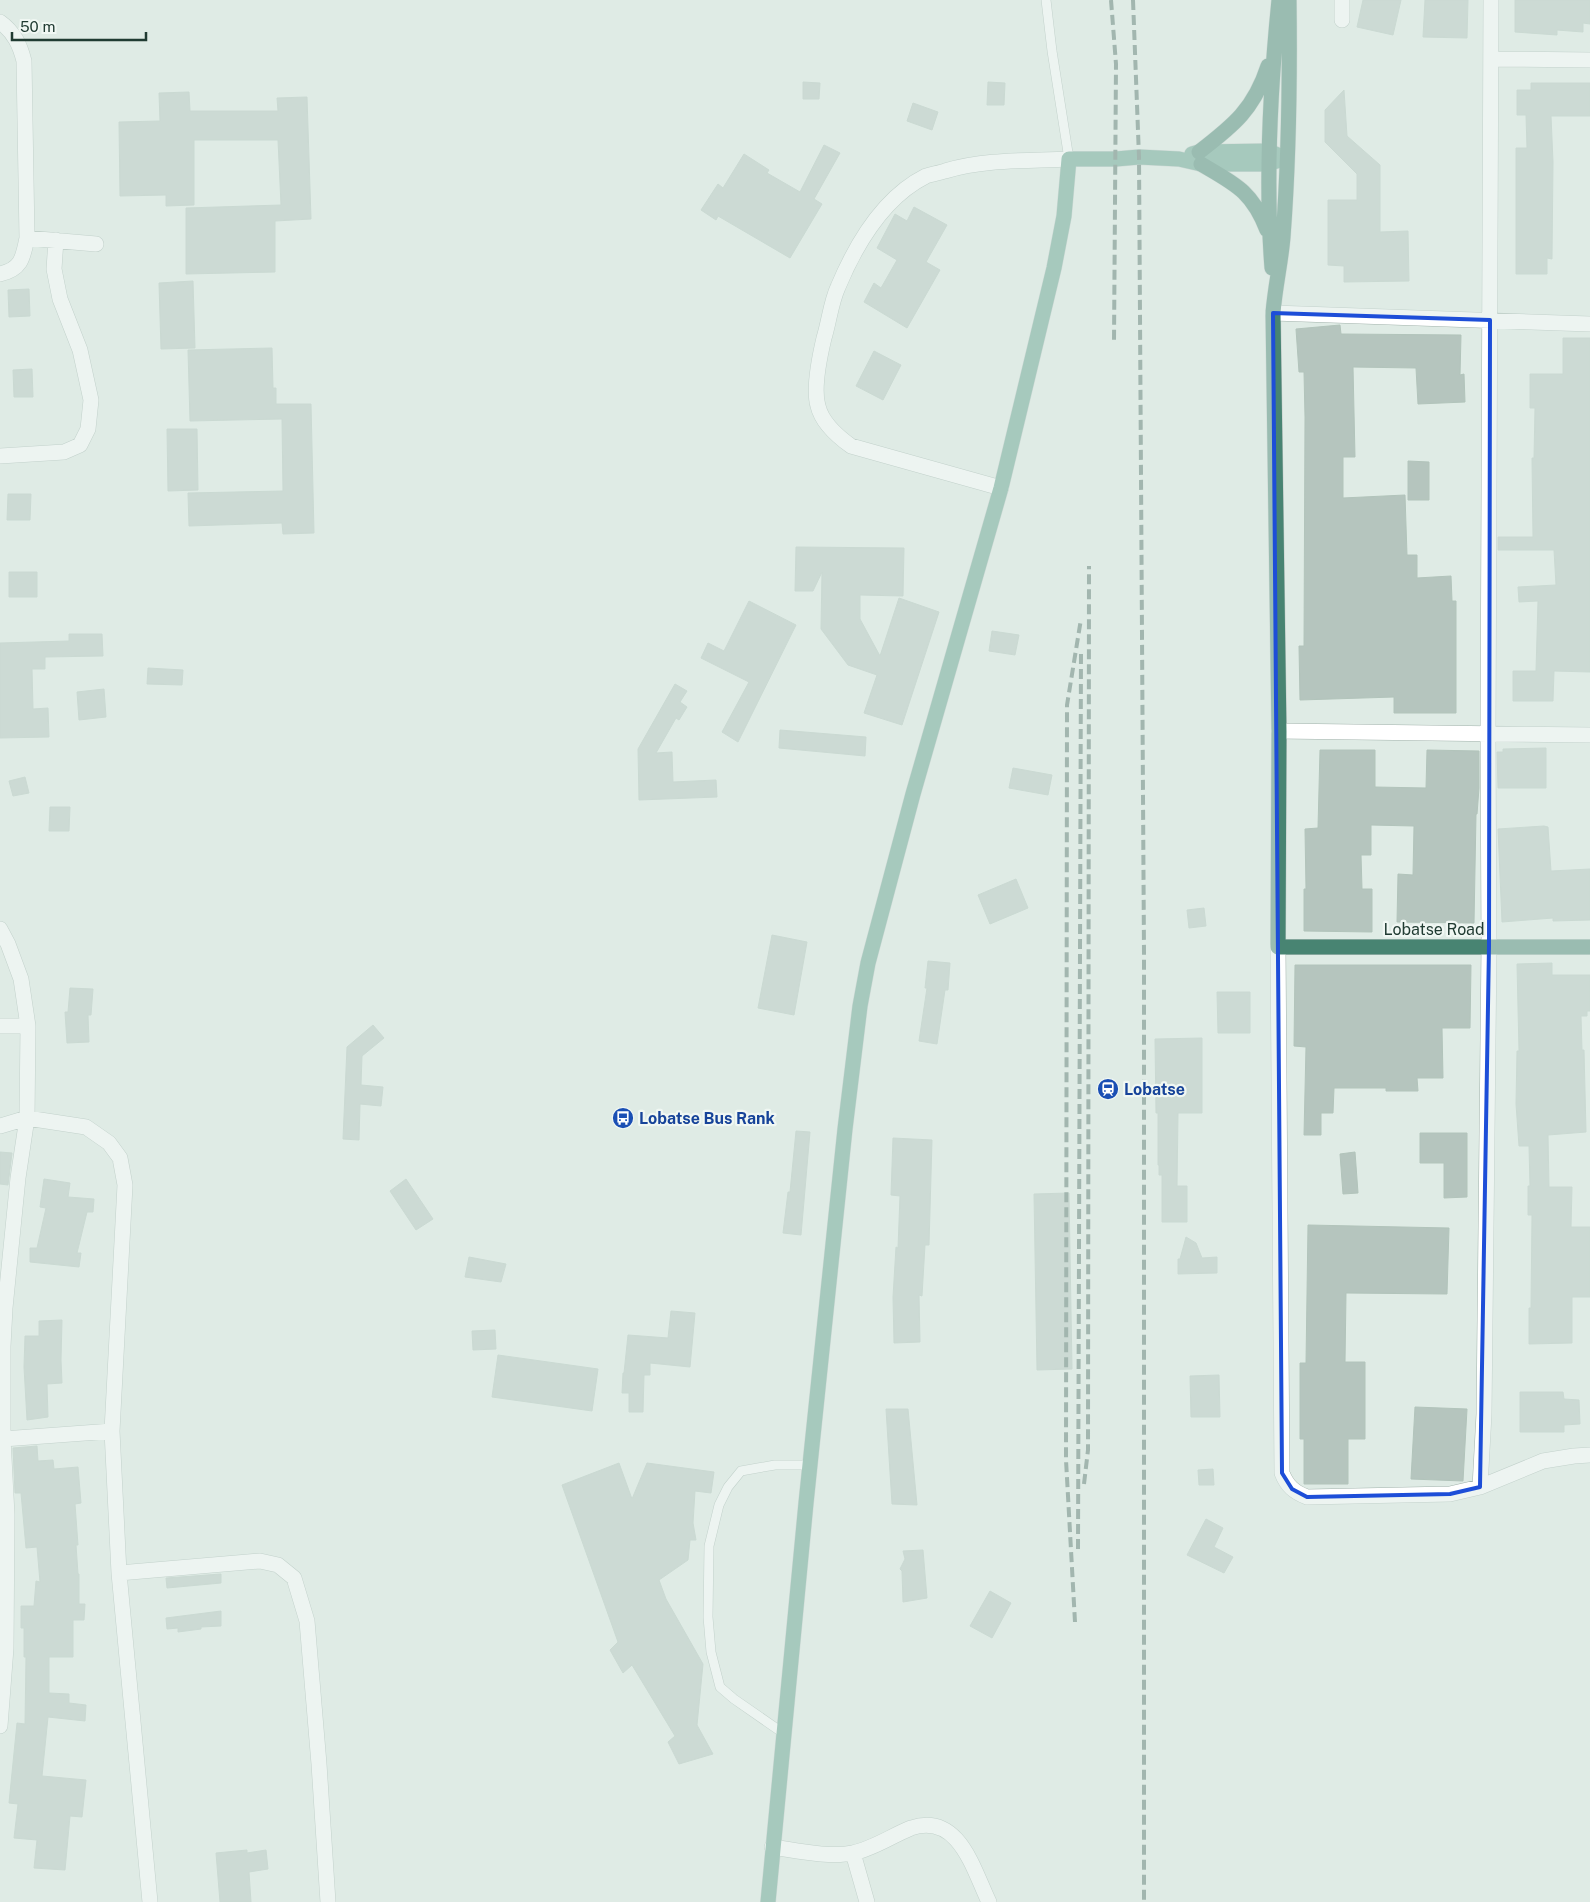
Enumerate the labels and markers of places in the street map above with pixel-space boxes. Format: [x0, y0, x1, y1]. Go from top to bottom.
station icon: Lobatse [1096, 1077, 1120, 1101]
place label: Lobatse [1124, 1080, 1185, 1099]
bus stop icon: Lobatse Bus Rank [611, 1106, 635, 1130]
place label: Lobatse Bus Rank [639, 1109, 775, 1128]

